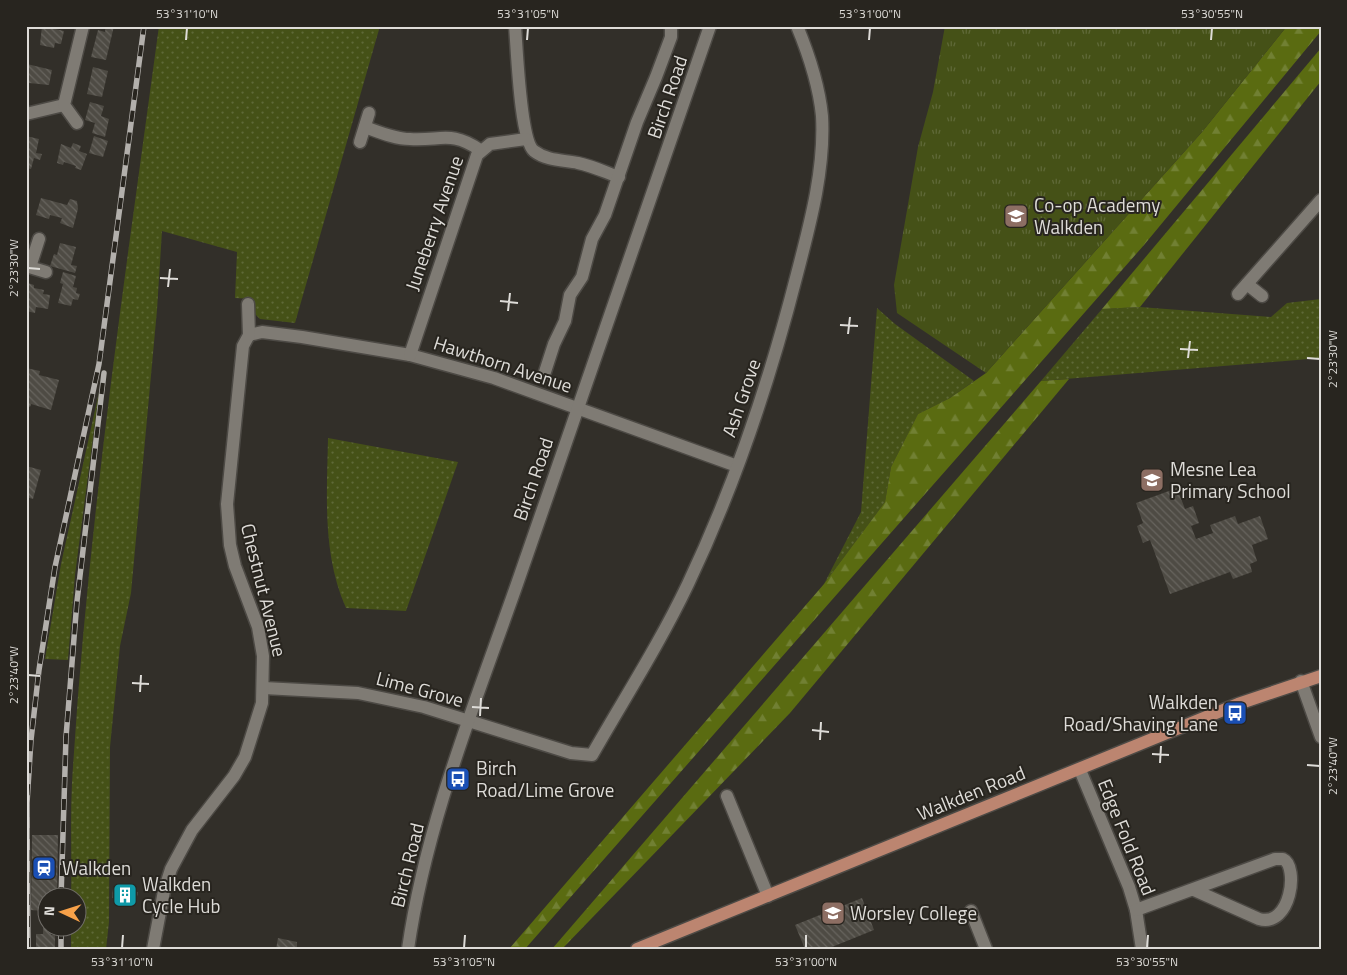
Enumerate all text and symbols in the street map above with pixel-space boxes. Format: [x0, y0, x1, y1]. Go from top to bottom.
text: 53°31'10"N [156, 4, 218, 23]
text: 53°31'05"N [497, 4, 559, 23]
text: 53°31'00"N [839, 4, 901, 23]
text: 53°30'55"N [1181, 4, 1243, 23]
street label: Birch Road [639, 51, 694, 142]
street label: Juneberry Avenue [397, 152, 470, 294]
place label: Co-op Academy Walkden [1034, 190, 1160, 241]
school or university icon: Co-op Academy Walkden [1003, 203, 1029, 229]
text: 2°23'30"W [4, 239, 23, 297]
street label: Hawthorn Avenue [430, 327, 576, 400]
text: 2°23'30"W [1323, 330, 1342, 388]
street label: Ash Grove [714, 355, 767, 441]
street label: Birch Road [505, 433, 560, 524]
place label: Mesne Lea Primary School [1170, 454, 1291, 505]
school or university icon: Mesne Lea Primary School [1139, 467, 1165, 493]
street label: Chestnut Avenue [234, 520, 295, 659]
text: 2°23'40"W [4, 646, 23, 704]
street label: Lime Grove [373, 663, 467, 714]
place label: Walkden Road/Shaving Lane [1063, 687, 1218, 738]
bus stop icon: Walkden Road/Shaving Lane [1222, 700, 1248, 726]
text: 2°23'40"W [1323, 737, 1342, 795]
place label: Birch Road/Lime Grove [476, 753, 614, 804]
street label: Walkden Road [912, 758, 1029, 827]
bus stop icon: Birch Road/Lime Grove [445, 766, 471, 792]
street label: Edge Fold Road [1091, 774, 1164, 899]
street label: Birch Road [382, 820, 431, 910]
place label: Walkden [62, 853, 131, 882]
station icon: Walkden [31, 855, 57, 881]
place label: Walkden Cycle Hub [142, 869, 220, 920]
building icon: Walkden Cycle Hub [112, 882, 138, 908]
north arrow [38, 888, 88, 938]
place label: Worsley College [850, 898, 977, 927]
school or university icon: Worsley College [820, 900, 846, 926]
text: N [38, 905, 59, 917]
text: 53°31'10"N [91, 952, 153, 971]
text: 53°31'05"N [433, 952, 495, 971]
text: 53°31'00"N [775, 952, 837, 971]
text: 53°30'55"N [1116, 952, 1178, 971]

